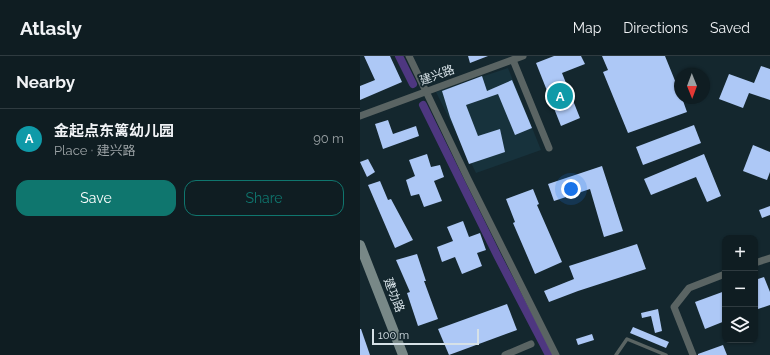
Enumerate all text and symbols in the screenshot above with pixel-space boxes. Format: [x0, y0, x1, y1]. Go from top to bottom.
text: Atlasly [20, 17, 82, 39]
text: Map [573, 20, 601, 36]
text: Directions [623, 20, 688, 36]
text: Saved [710, 20, 750, 36]
street label: 建兴路 [418, 62, 456, 88]
north arrow [674, 68, 710, 104]
text: Nearby [16, 72, 75, 92]
pin: A [547, 81, 573, 111]
text: 金起点东篱幼儿园 [54, 122, 174, 140]
text: A [25, 131, 33, 146]
text: 90 m [313, 131, 344, 146]
text: Place · 建兴路 [54, 143, 136, 158]
your location [561, 179, 581, 199]
button: Save [16, 180, 176, 216]
button: Share [184, 180, 344, 216]
map controls [722, 235, 758, 343]
button: + [722, 235, 758, 271]
button: − [722, 271, 758, 307]
street label: 建功路 [381, 276, 407, 314]
button: layers [722, 307, 758, 343]
scale bar [372, 327, 479, 346]
text: 100 m [378, 329, 409, 342]

